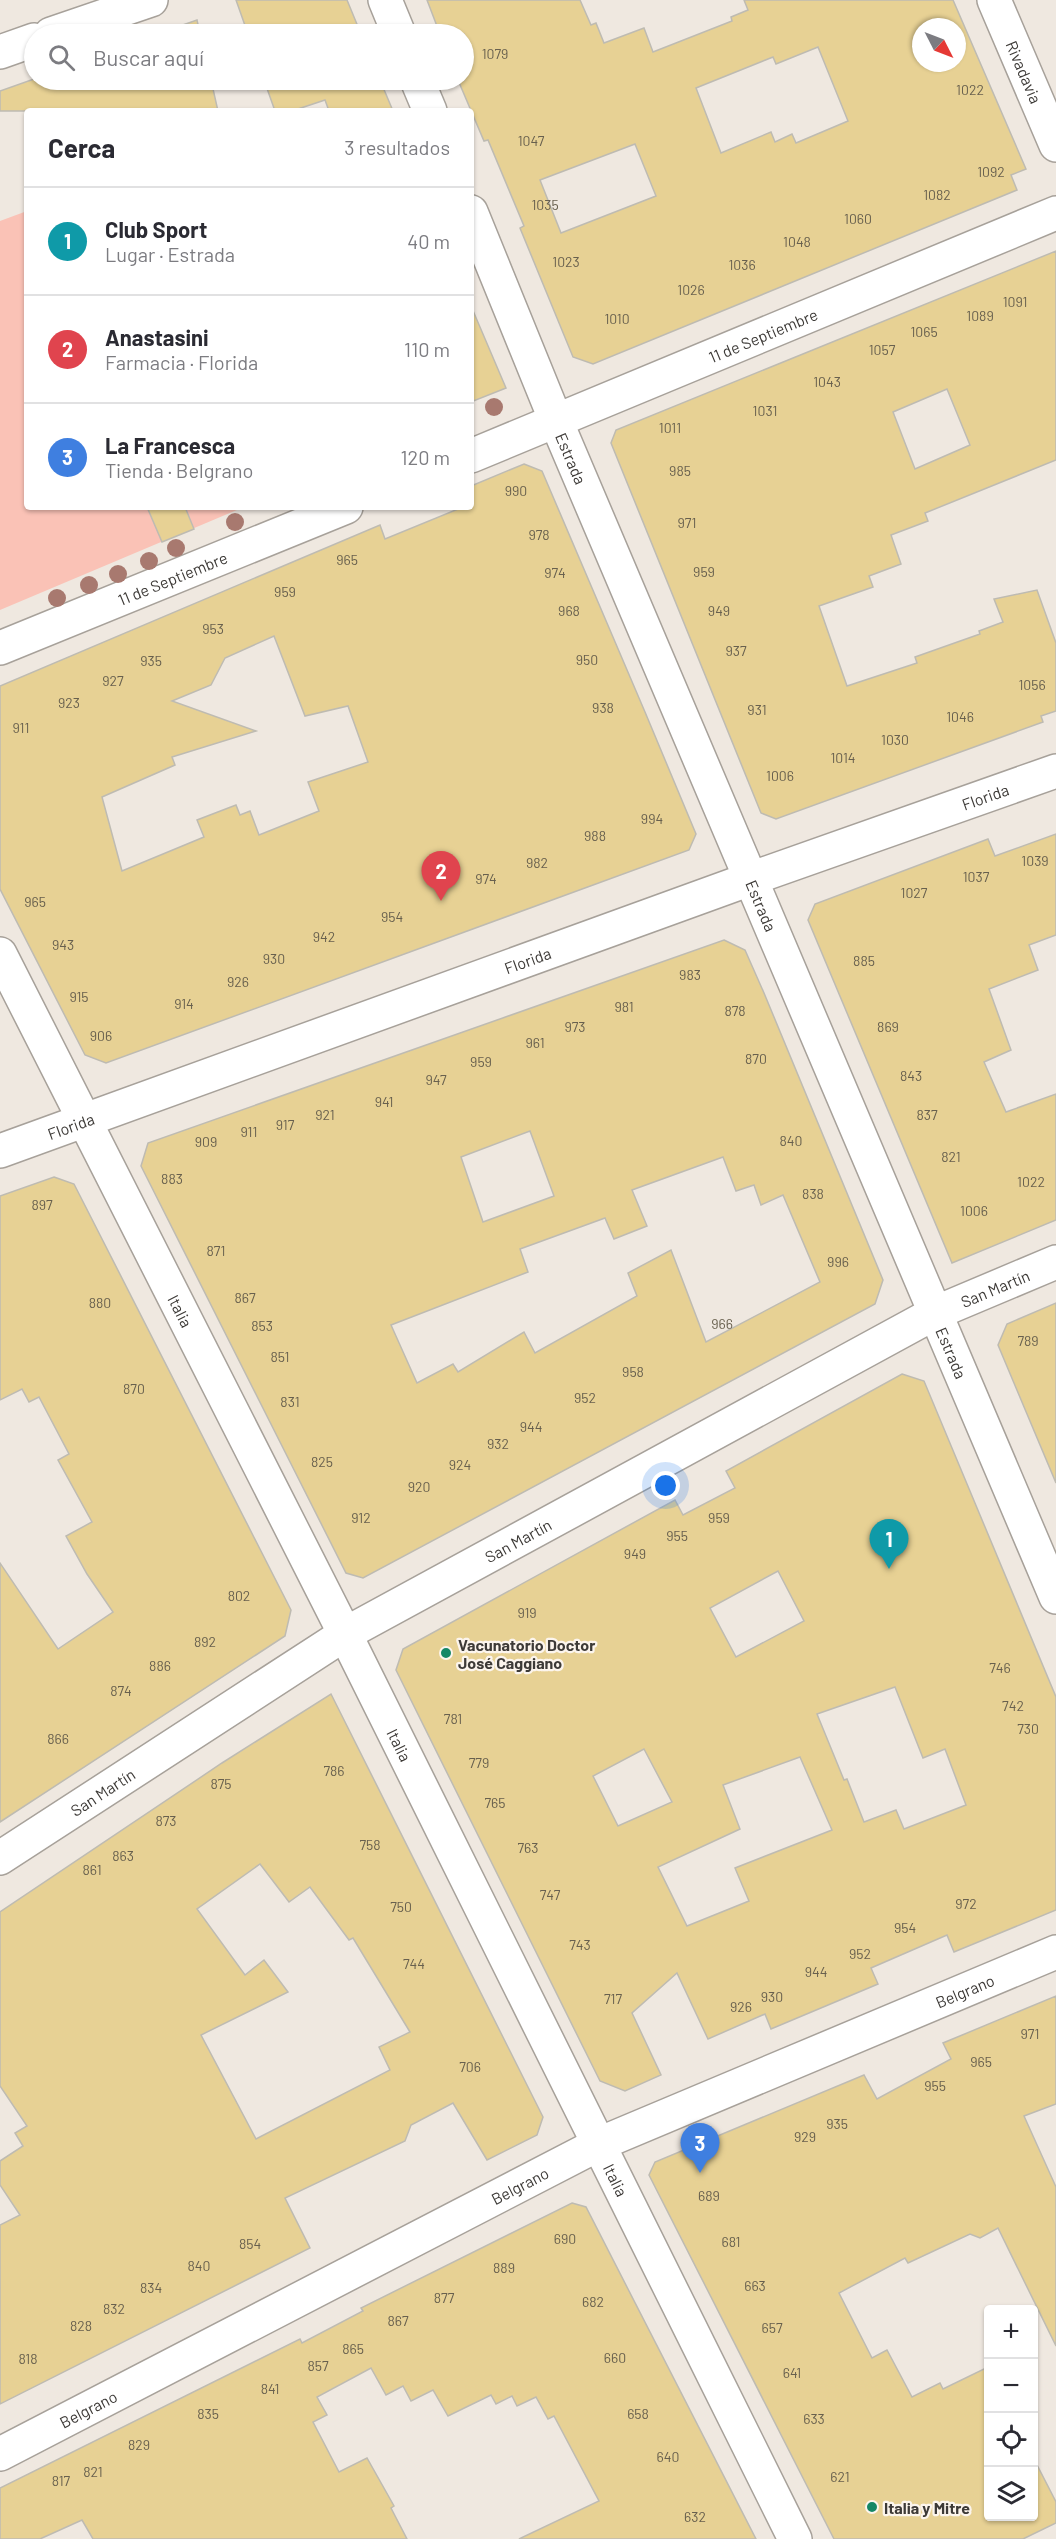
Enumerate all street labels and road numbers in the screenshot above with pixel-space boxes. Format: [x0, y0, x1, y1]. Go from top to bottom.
street label: Rivadavia [1003, 38, 1046, 106]
street label: 11 de Septiembre [705, 304, 820, 366]
street label: Estrada [552, 430, 591, 487]
street label: 11 de Septiembre [115, 547, 230, 609]
street label: Florida [959, 779, 1011, 813]
street label: Estrada [743, 877, 781, 934]
street label: Florida [501, 943, 553, 977]
street label: Florida [45, 1108, 96, 1143]
street label: San Martín [958, 1265, 1032, 1311]
street label: Italia [165, 1291, 197, 1330]
street label: Estrada [933, 1324, 971, 1381]
street label: San Martín [481, 1514, 554, 1566]
street label: Italia [384, 1725, 416, 1764]
street label: San Martín [67, 1764, 138, 1819]
street label: Belgrano [932, 1970, 997, 2011]
street label: Italia [600, 2160, 632, 2199]
street label: Belgrano [488, 2162, 551, 2208]
street label: Belgrano [56, 2386, 120, 2431]

